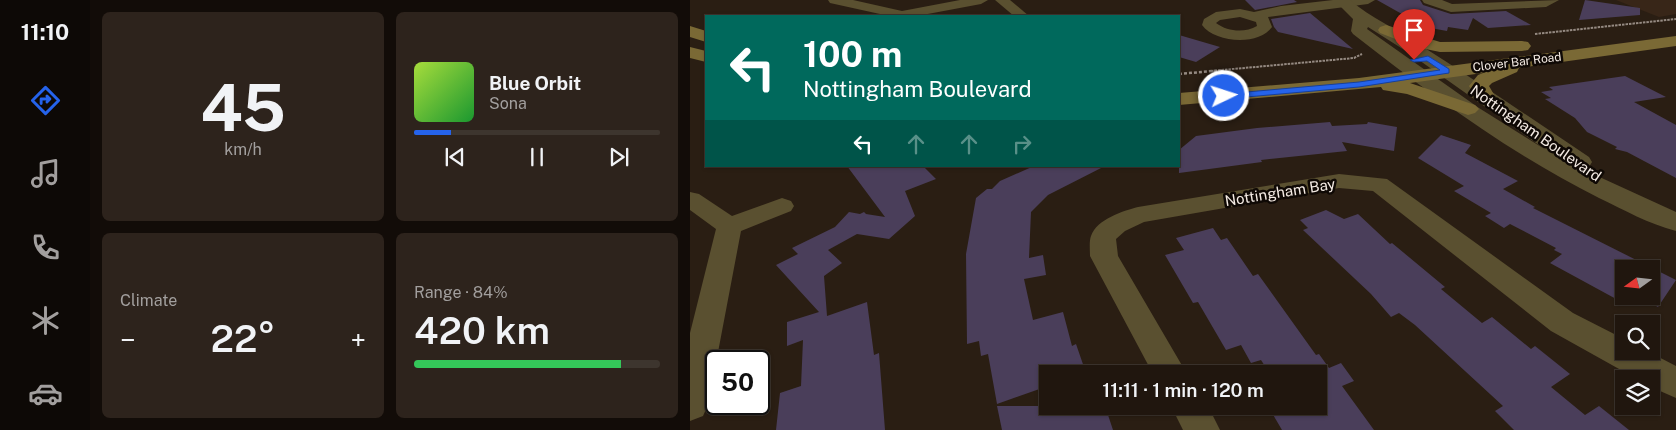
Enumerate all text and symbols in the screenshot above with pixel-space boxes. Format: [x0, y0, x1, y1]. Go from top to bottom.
pin [1393, 9, 1435, 60]
icon: arrive [1400, 16, 1428, 44]
text: 11:10 [21, 19, 69, 45]
text: 100 m [803, 34, 902, 75]
icon: left [720, 35, 785, 100]
street label: Clover Bar Road [1472, 50, 1562, 74]
text: 45 [200, 69, 286, 146]
position arrow [1197, 69, 1249, 121]
text: Blue Orbit [489, 72, 581, 94]
text: Nottingham Boulevard [803, 76, 1032, 102]
street label: Nottingham Boulevard [1467, 81, 1605, 185]
icon: directions [28, 83, 63, 118]
text: Sona [489, 94, 527, 113]
icon: left [849, 130, 877, 158]
icon: ahead [902, 130, 930, 158]
icon: ahead [955, 130, 983, 158]
icon: right [1008, 130, 1036, 158]
text: km/h [224, 140, 262, 159]
icon: previous [441, 143, 469, 171]
icon: pause [523, 143, 551, 171]
icon: next [605, 143, 633, 171]
icon: music [28, 156, 63, 191]
street label: Nottingham Bay [1223, 175, 1337, 209]
icon: phone [28, 230, 63, 265]
north arrow [1615, 260, 1660, 305]
map controls [1615, 260, 1660, 415]
text: Range · 84% [414, 283, 508, 302]
text: Climate [120, 291, 177, 310]
icon: climate [28, 303, 63, 338]
text: 420 km [414, 308, 550, 353]
button: search [1615, 315, 1660, 360]
text: 22° [211, 316, 275, 361]
text: − [120, 323, 136, 356]
text: + [350, 323, 366, 356]
speed limit sign: 50 [705, 350, 770, 415]
button: layers [1615, 370, 1660, 415]
icon: car [28, 376, 63, 411]
text: 11:11 · 1 min · 120 m [1102, 379, 1264, 401]

